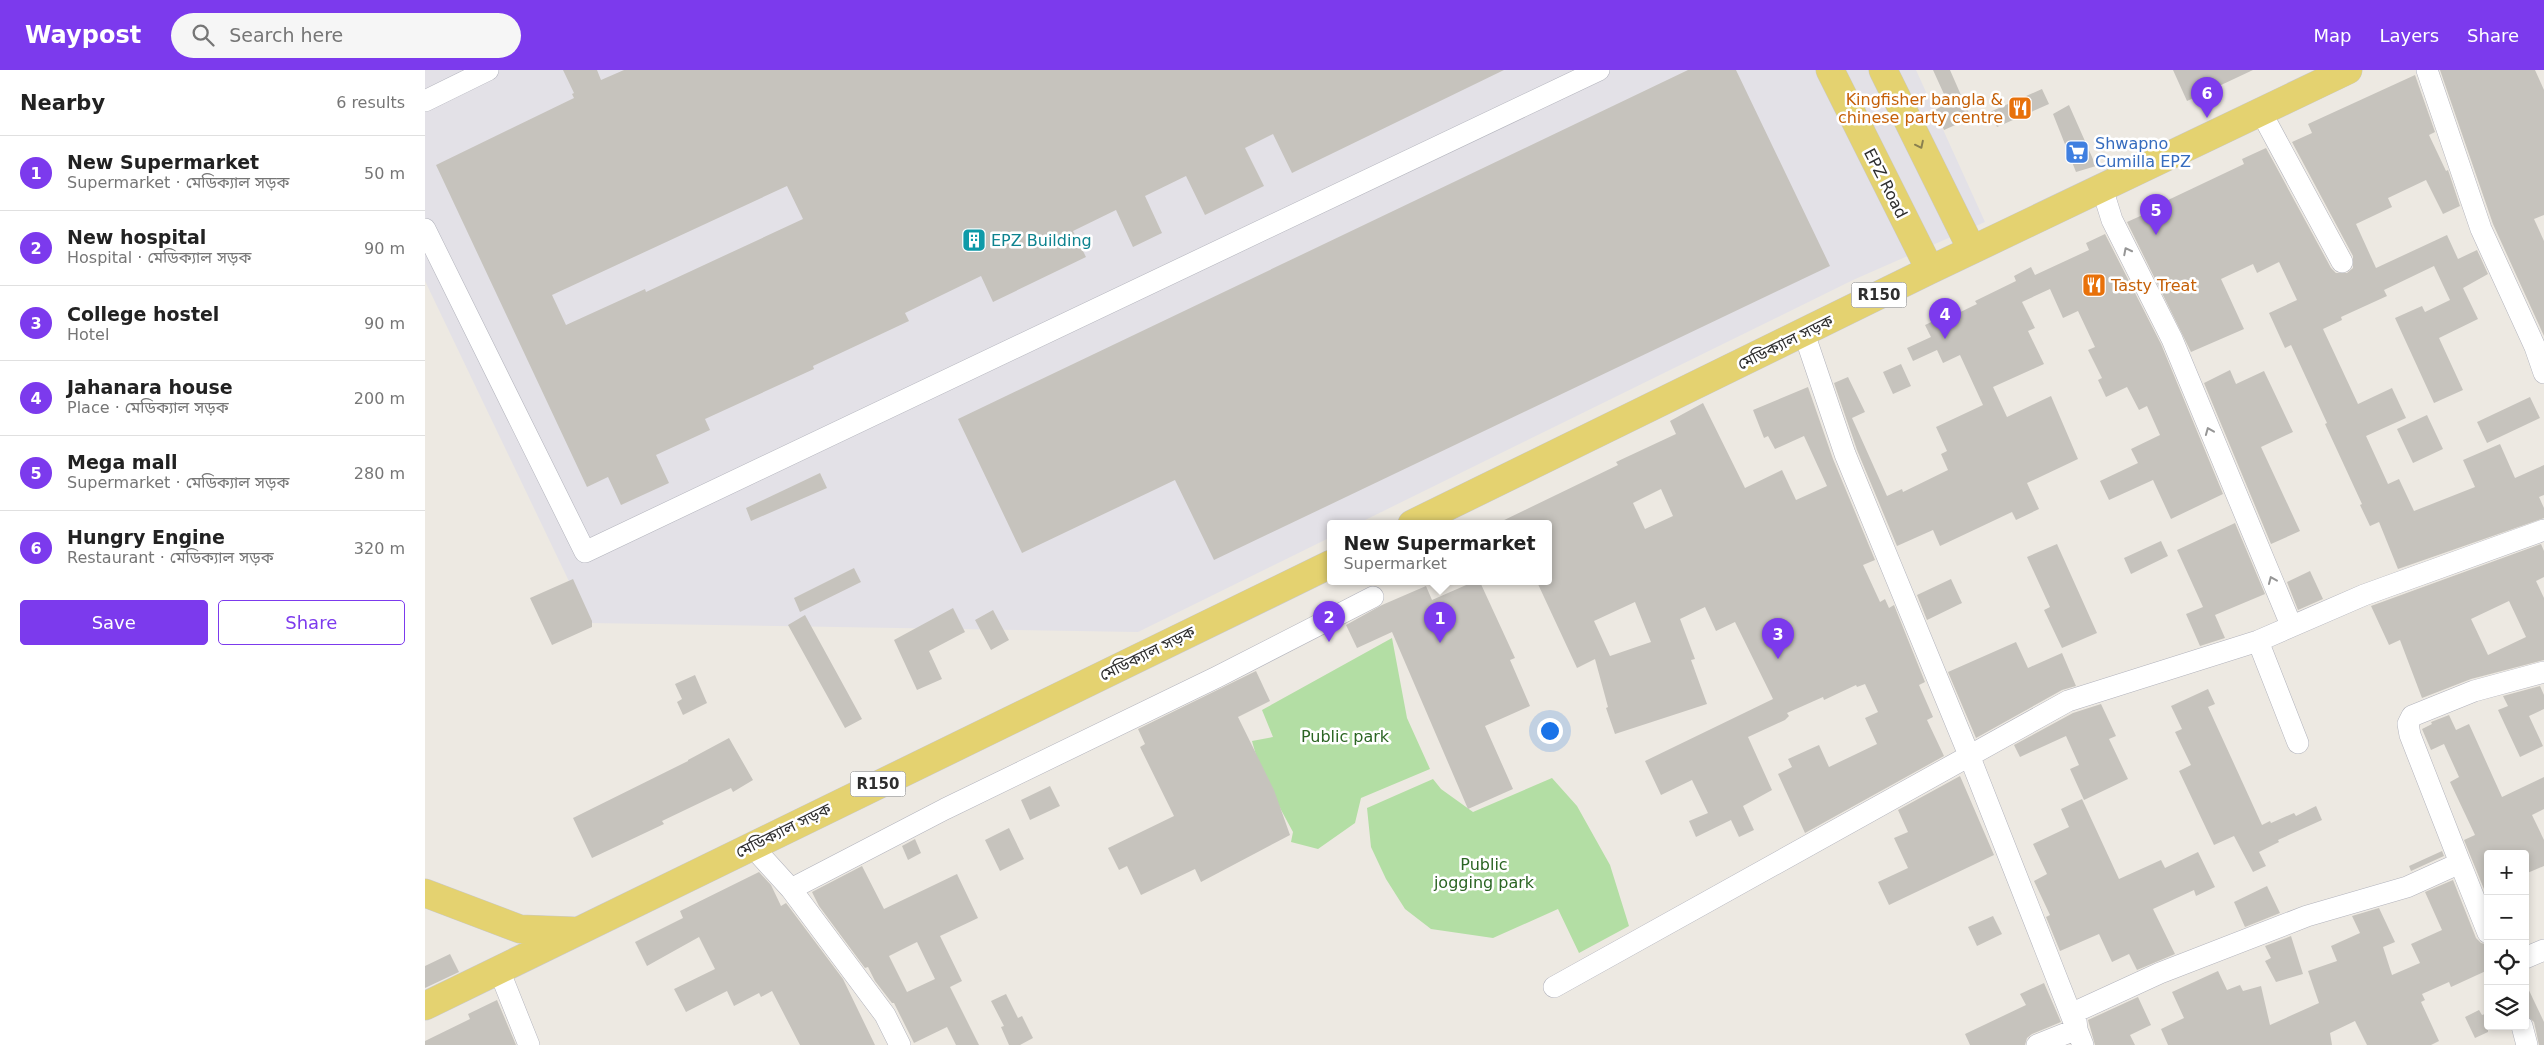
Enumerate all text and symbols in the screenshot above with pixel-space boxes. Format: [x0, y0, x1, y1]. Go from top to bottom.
search box [171, 13, 521, 58]
text: Waypost [25, 21, 141, 49]
icon: search [189, 21, 217, 49]
text: Search here [229, 24, 343, 46]
text: Map [2313, 25, 2351, 46]
text: Layers [2379, 25, 2439, 46]
text: Share [2467, 25, 2519, 46]
pin: 6 [2191, 77, 2223, 118]
place label: Kingfisher bangla & chinese party centre [1838, 90, 2003, 127]
text: Nearby [20, 91, 105, 115]
text: 6 results [336, 93, 405, 112]
restaurant icon: Kingfisher bangla & chinese party centre [2007, 95, 2033, 121]
place label: Shwapno Cumilla EPZ [2095, 134, 2191, 171]
supermarket icon: Shwapno Cumilla EPZ [2064, 139, 2090, 165]
one-way arrow [1914, 140, 1925, 149]
street label: EPZ Road [1860, 145, 1911, 221]
text: New Supermarket [67, 151, 259, 173]
text: 1 [30, 164, 42, 183]
text: 50 m [364, 164, 405, 183]
text: Supermarket · মেডিক্যাল সড়ক [67, 173, 289, 192]
pin: 5 [2140, 194, 2172, 235]
text: New hospital [67, 226, 206, 248]
building icon: EPZ Building [961, 227, 987, 253]
place label: EPZ Building [991, 231, 1092, 250]
text: 2 [30, 239, 42, 258]
text: 90 m [364, 239, 405, 258]
one-way arrow [2123, 247, 2134, 256]
text: Hospital · মেডিক্যাল সড়ক [67, 248, 251, 267]
restaurant icon: Tasty Treat [2081, 272, 2107, 298]
place label: Tasty Treat [2110, 276, 2197, 295]
road number: R150 [1851, 282, 1907, 308]
pin: 4 [1929, 298, 1961, 339]
text: College hostel [67, 303, 219, 325]
street label: মেডিক্যাল সড়ক [1734, 311, 1837, 374]
text: 3 [30, 314, 42, 333]
text: 90 m [364, 314, 405, 333]
text: Hotel [67, 325, 109, 344]
text: Jahanara house [67, 376, 233, 398]
text: 4 [30, 389, 42, 408]
text: 200 m [354, 389, 405, 408]
text: Place · মেডিক্যাল সড়ক [67, 398, 229, 417]
one-way arrow [2205, 427, 2215, 436]
text: Mega mall [67, 451, 177, 473]
text: 5 [30, 464, 42, 483]
text: 280 m [354, 464, 405, 483]
text: Supermarket · মেডিক্যাল সড়ক [67, 473, 289, 492]
popup [1327, 520, 1552, 585]
text: Hungry Engine [67, 526, 225, 548]
text: New Supermarket [1343, 532, 1536, 554]
text: 6 [30, 539, 42, 558]
text: 320 m [354, 539, 405, 558]
text: Restaurant · মেডিক্যাল সড়ক [67, 548, 274, 567]
text: Supermarket [1343, 554, 1447, 573]
one-way arrow [2268, 577, 2278, 585]
button: Save [20, 600, 208, 645]
button: Share [218, 600, 405, 645]
pin: 2 [1313, 601, 1345, 642]
pin: 1 [1424, 602, 1456, 643]
pin: 3 [1762, 618, 1794, 659]
street label: মেডিক্যাল সড়ক [1096, 622, 1199, 685]
your location [1537, 718, 1563, 744]
park label: Public park [1301, 727, 1390, 746]
road number: R150 [851, 772, 905, 796]
street label: মেডিক্যাল সড়ক [732, 799, 835, 862]
map controls [2484, 850, 2529, 1030]
button: + [2484, 850, 2529, 895]
park label: Public jogging park [1433, 855, 1535, 892]
button: − [2484, 895, 2529, 940]
button: locate [2484, 940, 2529, 985]
button: layers [2484, 985, 2529, 1030]

